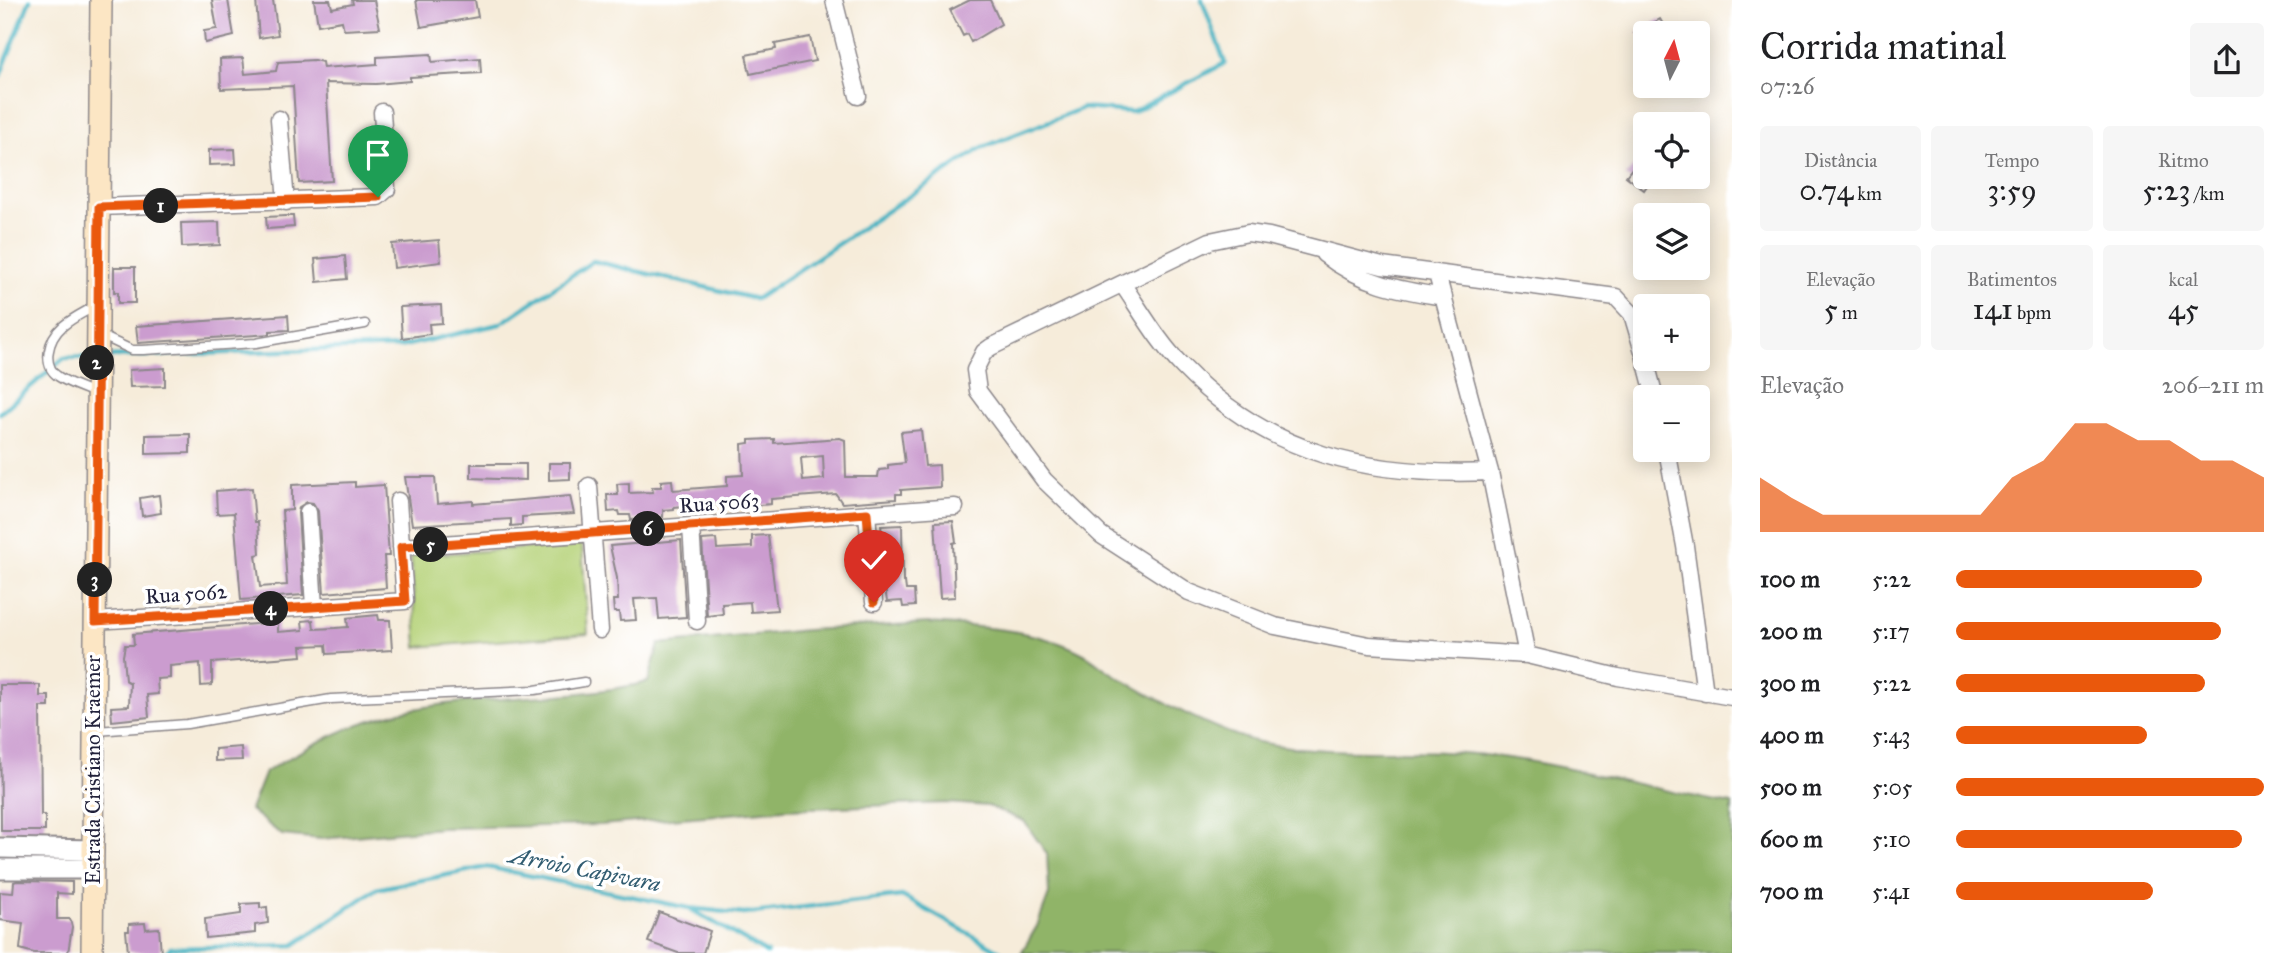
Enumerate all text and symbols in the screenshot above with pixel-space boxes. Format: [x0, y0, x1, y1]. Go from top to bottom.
north arrow [1633, 21, 1710, 98]
map controls [1633, 21, 1710, 462]
text: Corrida matinal [1760, 23, 2006, 69]
button: share [2190, 23, 2264, 97]
text: 07:26 [1760, 72, 1815, 100]
button: locate [1633, 112, 1710, 189]
pin [348, 125, 408, 197]
icon: arrive [359, 136, 397, 174]
text: Distância [1804, 149, 1877, 172]
text: Tempo [1985, 149, 2039, 172]
text: Ritmo [2158, 149, 2209, 172]
text: 0.74 [1799, 172, 1853, 208]
text: 3:59 [1987, 172, 2037, 208]
text: 5:23 [2142, 172, 2190, 208]
text: km [1853, 182, 1882, 205]
text: /km [2190, 182, 2224, 205]
pin: 1 [144, 188, 178, 224]
text: 1 [157, 194, 164, 217]
button: layers [1633, 203, 1710, 280]
text: Elevação [1806, 268, 1875, 291]
text: Batimentos [1967, 268, 2057, 291]
text: kcal [2168, 268, 2198, 291]
text: 5 [1824, 291, 1838, 327]
text: 141 [1972, 291, 2013, 327]
text: 45 [2168, 291, 2199, 327]
button: + [1633, 294, 1710, 371]
text: m [1838, 301, 1858, 324]
text: bpm [2013, 301, 2052, 324]
pin: 2 [80, 346, 114, 380]
text: 2 [92, 351, 101, 374]
text: Elevação [1760, 371, 1844, 399]
text: 206–211 m [2162, 371, 2264, 399]
button: − [1633, 385, 1710, 462]
street label: Rua 5063 [678, 487, 760, 519]
pin: 6 [630, 512, 666, 546]
text: 6 [643, 517, 652, 540]
pin: 5 [414, 528, 448, 562]
pin [844, 530, 904, 602]
text: 5 [426, 533, 435, 556]
icon: check [855, 541, 893, 579]
pin: 3 [78, 562, 112, 598]
text: 100 m [1760, 565, 1820, 593]
text: 5:22 [1872, 565, 1911, 593]
text: 3 [91, 568, 98, 591]
street label: Rua 5062 [144, 578, 229, 610]
pin: 4 [254, 592, 288, 626]
text: 4 [265, 597, 276, 620]
text: 200 m [1760, 617, 1822, 645]
text: 5:17 [1872, 617, 1910, 645]
street label: Estrada Cristiano Kraemer [80, 655, 106, 885]
text: 300 m [1760, 669, 1820, 697]
text: 5:22 [1872, 669, 1911, 697]
text: 400 m [1760, 721, 1824, 749]
text: 5:43 [1872, 721, 1911, 749]
text: 500 m [1760, 773, 1822, 801]
text: 5:05 [1872, 773, 1913, 801]
text: 600 m [1760, 825, 1823, 853]
text: 5:10 [1872, 825, 1911, 853]
water label: Arroio Capivara [505, 840, 663, 898]
text: 700 m [1760, 877, 1823, 905]
text: 5:41 [1872, 877, 1910, 905]

